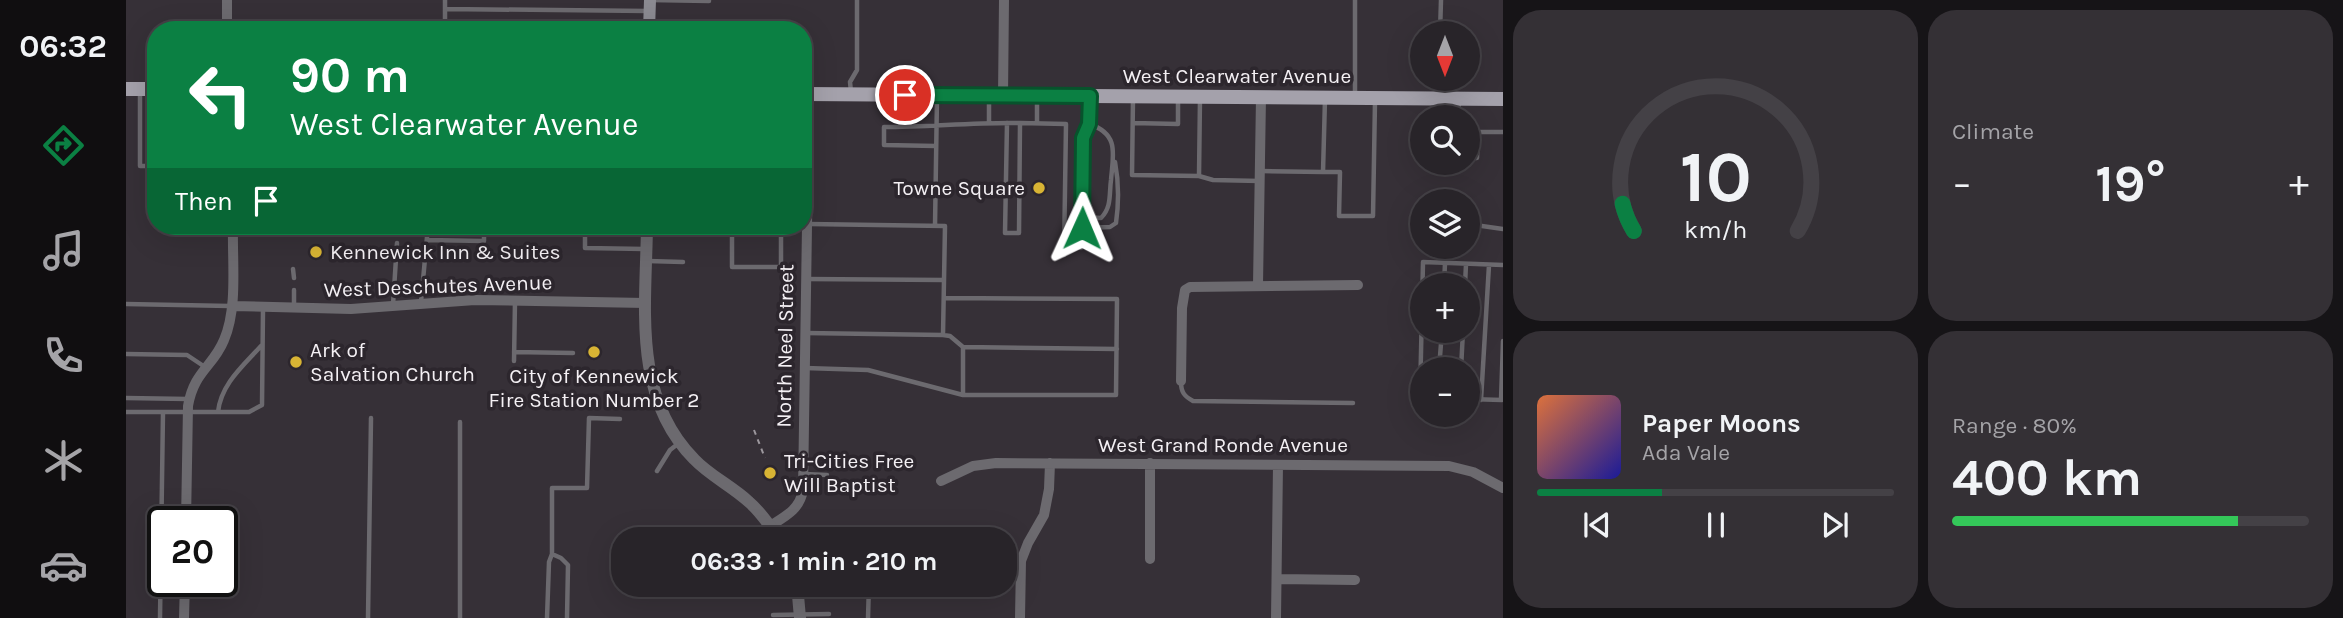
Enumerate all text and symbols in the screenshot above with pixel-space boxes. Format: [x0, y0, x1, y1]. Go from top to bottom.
north arrow [1410, 21, 1480, 91]
map controls [1410, 21, 1480, 427]
text: 06:32 [19, 28, 107, 65]
text: 90 m [290, 47, 410, 104]
icon: left [175, 49, 266, 140]
street label: West Clearwater Avenue [1123, 64, 1351, 88]
pin [875, 65, 935, 125]
icon: arrive [886, 76, 924, 114]
button: search [1410, 105, 1480, 175]
text: West Clearwater Avenue [290, 106, 638, 143]
text: Climate [1952, 118, 2034, 145]
icon: directions [39, 121, 88, 170]
text: 10 [1680, 135, 1752, 220]
text: 19° [2095, 153, 2166, 214]
text: − [1952, 161, 1972, 206]
text: + [2289, 161, 2309, 206]
place label: Towne Square [893, 176, 1025, 200]
marker: Towne Square [1031, 180, 1047, 196]
icon: arrive [247, 182, 285, 220]
text: Then [175, 186, 233, 217]
button: layers [1410, 189, 1480, 259]
position arrow [1045, 191, 1119, 265]
text: km/h [1684, 215, 1747, 244]
icon: music [39, 226, 88, 275]
place label: Kennewick Inn & Suites [330, 240, 561, 264]
marker: Kennewick Inn & Suites [308, 244, 324, 260]
street label: North Neel Street [772, 264, 798, 428]
street label: West Deschutes Avenue [323, 270, 553, 302]
button: + [1410, 273, 1480, 343]
icon: phone [39, 331, 88, 380]
place label: Ark of Salvation Church [310, 338, 475, 386]
marker: City of Kennewick Fire Station Number 2 [586, 344, 602, 360]
marker: Ark of Salvation Church [288, 354, 304, 370]
button: − [1410, 357, 1480, 427]
place label: City of Kennewick Fire Station Number 2 [489, 364, 699, 412]
text: Paper Moons [1642, 408, 1801, 439]
text: Range · 80% [1952, 412, 2077, 439]
street label: West Grand Ronde Avenue [1098, 433, 1348, 457]
icon: climate [39, 436, 88, 485]
text: Ada Vale [1642, 439, 1730, 466]
text: 400 km [1952, 447, 2142, 508]
place label: Tri-Cities Free Will Baptist [784, 449, 914, 497]
marker: Tri-Cities Free Will Baptist [762, 465, 778, 481]
speed limit sign: 20 [147, 506, 238, 597]
icon: previous [1578, 506, 1616, 544]
icon: pause [1697, 506, 1735, 544]
icon: next [1816, 506, 1854, 544]
icon: car [39, 541, 88, 590]
text: 06:33 · 1 min · 210 m [690, 546, 938, 577]

